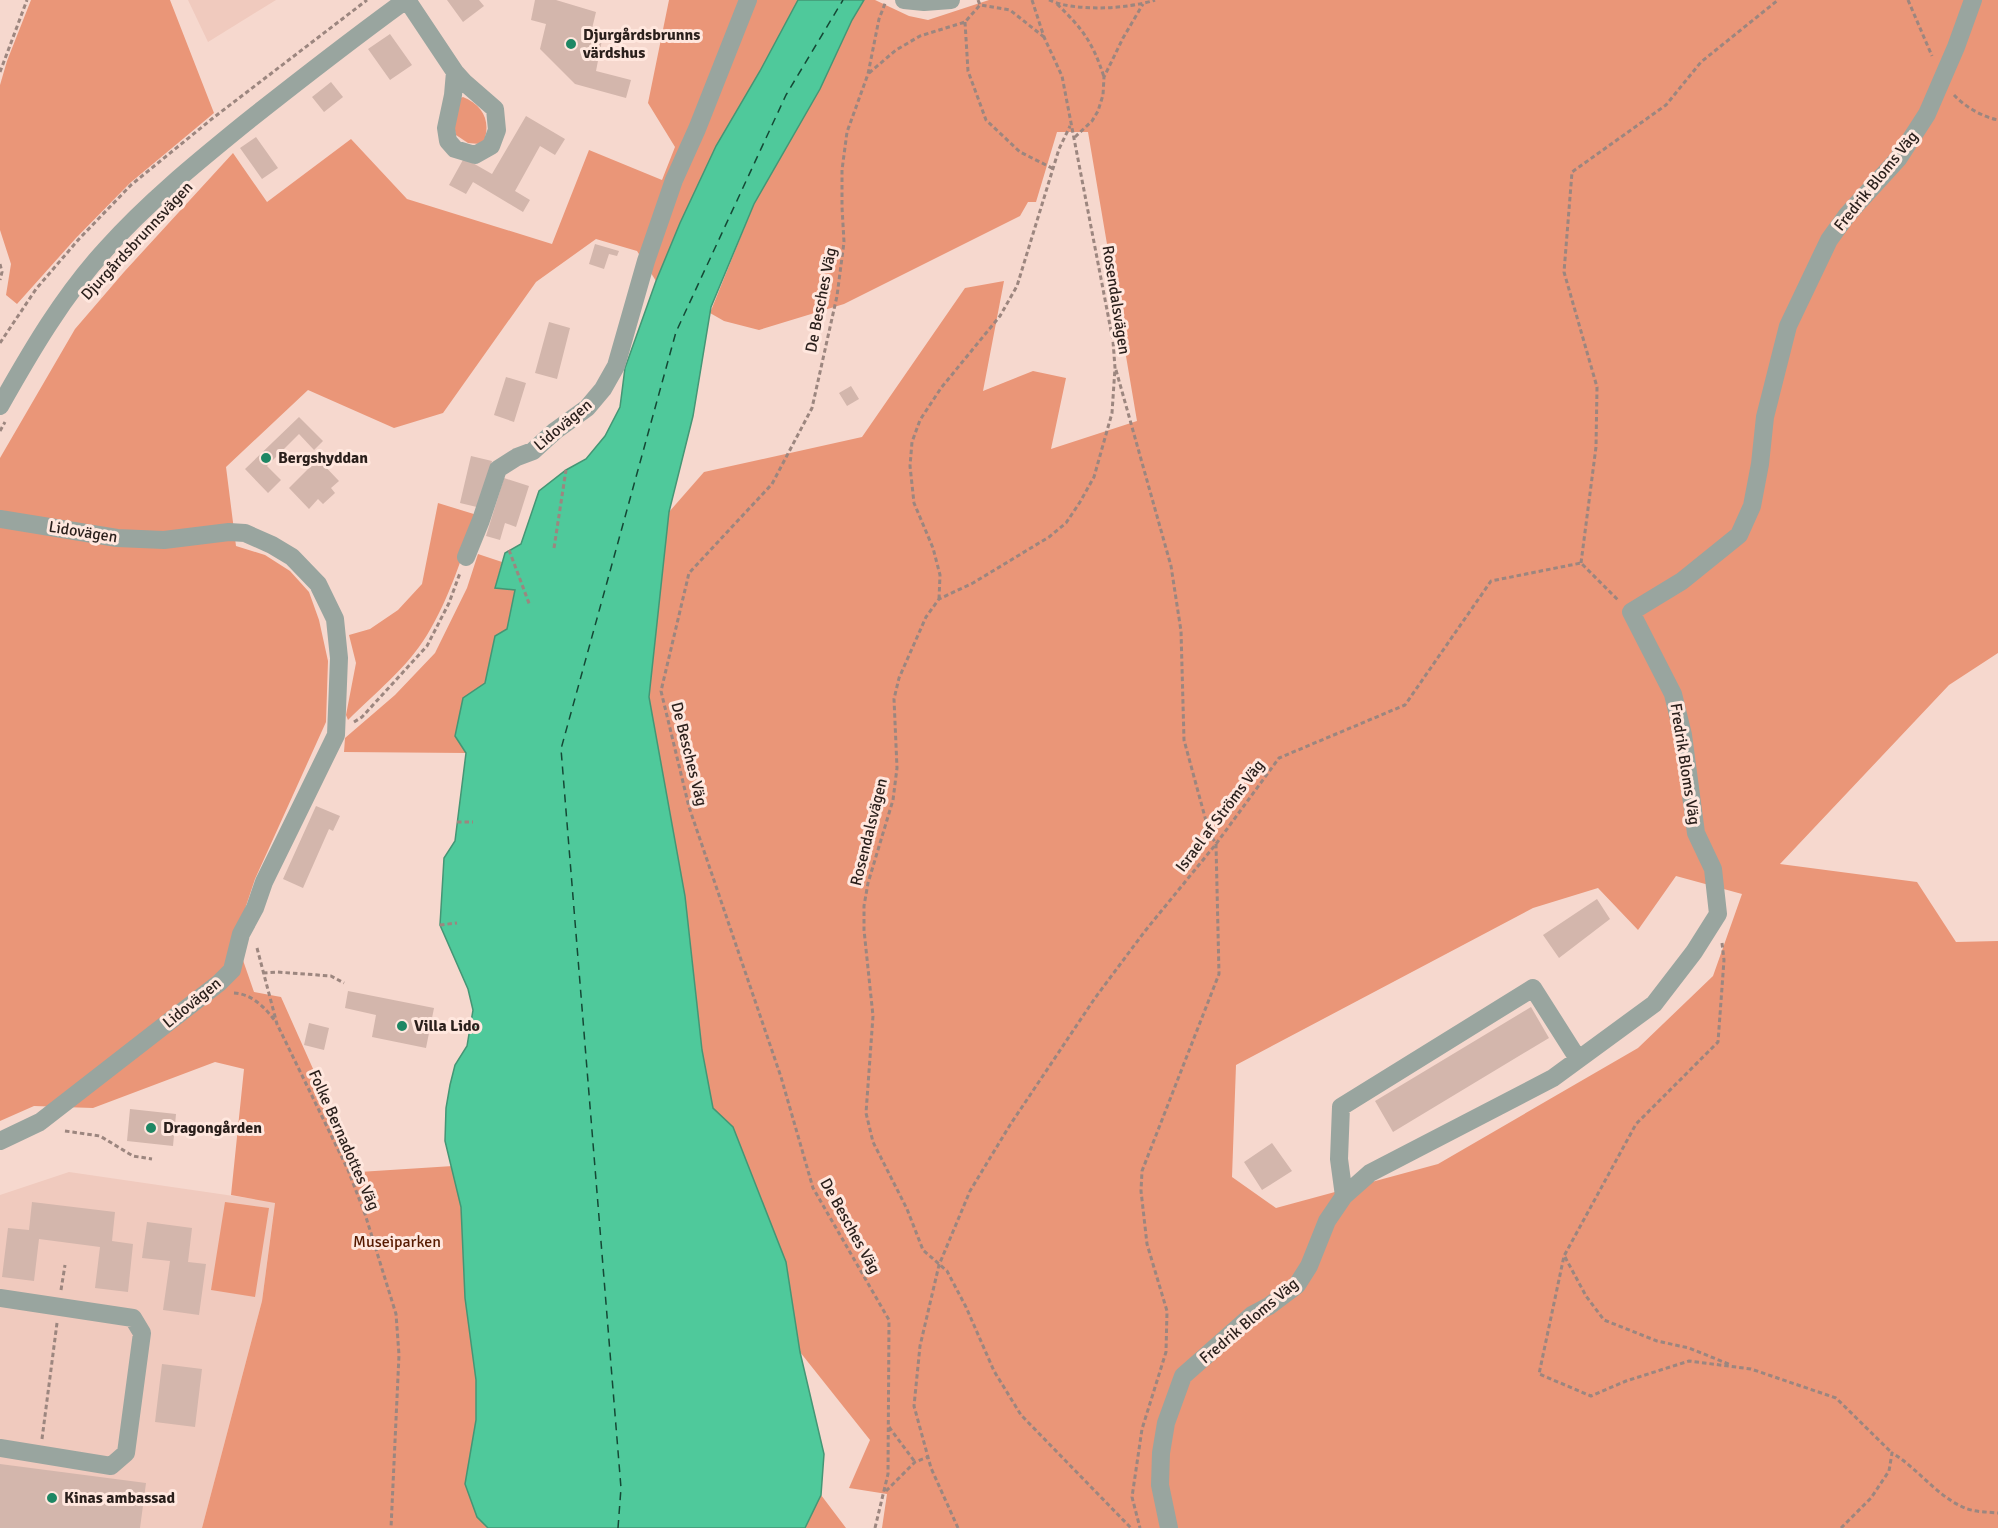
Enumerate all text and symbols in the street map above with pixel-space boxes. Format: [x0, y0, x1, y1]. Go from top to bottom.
place label: Djurgårdsbrunns värdshus [582, 25, 700, 63]
marker: Djurgårdsbrunns värdshus [564, 37, 578, 51]
street label: Fredrik Bloms Väg [1830, 127, 1922, 235]
street label: Djurgårdsbrunnsvägen [77, 177, 197, 305]
street label: Rosendalsvägen [1098, 244, 1134, 356]
street label: De Besches Väg [801, 246, 841, 354]
street label: Lidovägen [530, 395, 596, 455]
place label: Bergshyddan [278, 448, 368, 468]
marker: Bergshyddan [259, 451, 273, 465]
street label: Lidovägen [47, 517, 119, 547]
street label: De Besches Väg [666, 700, 712, 808]
street label: Fredrik Bloms Väg [1666, 702, 1704, 826]
street label: Israel af Ströms Väg [1171, 756, 1269, 876]
street label: Rosendalsvägen [846, 776, 892, 888]
street label: Lidovägen [159, 973, 225, 1033]
place label: Villa Lido [414, 1016, 480, 1036]
marker: Villa Lido [395, 1019, 409, 1033]
street label: Folke Bernadottes Väg [304, 1067, 384, 1213]
place label: Dragongården [163, 1118, 262, 1138]
marker: Dragongården [144, 1121, 158, 1135]
street label: De Besches Väg [815, 1175, 885, 1277]
park label: Museiparken [353, 1232, 441, 1252]
street label: Fredrik Bloms Väg [1195, 1274, 1303, 1368]
place label: Kinas ambassad [64, 1488, 175, 1508]
marker: Kinas ambassad [45, 1491, 59, 1505]

